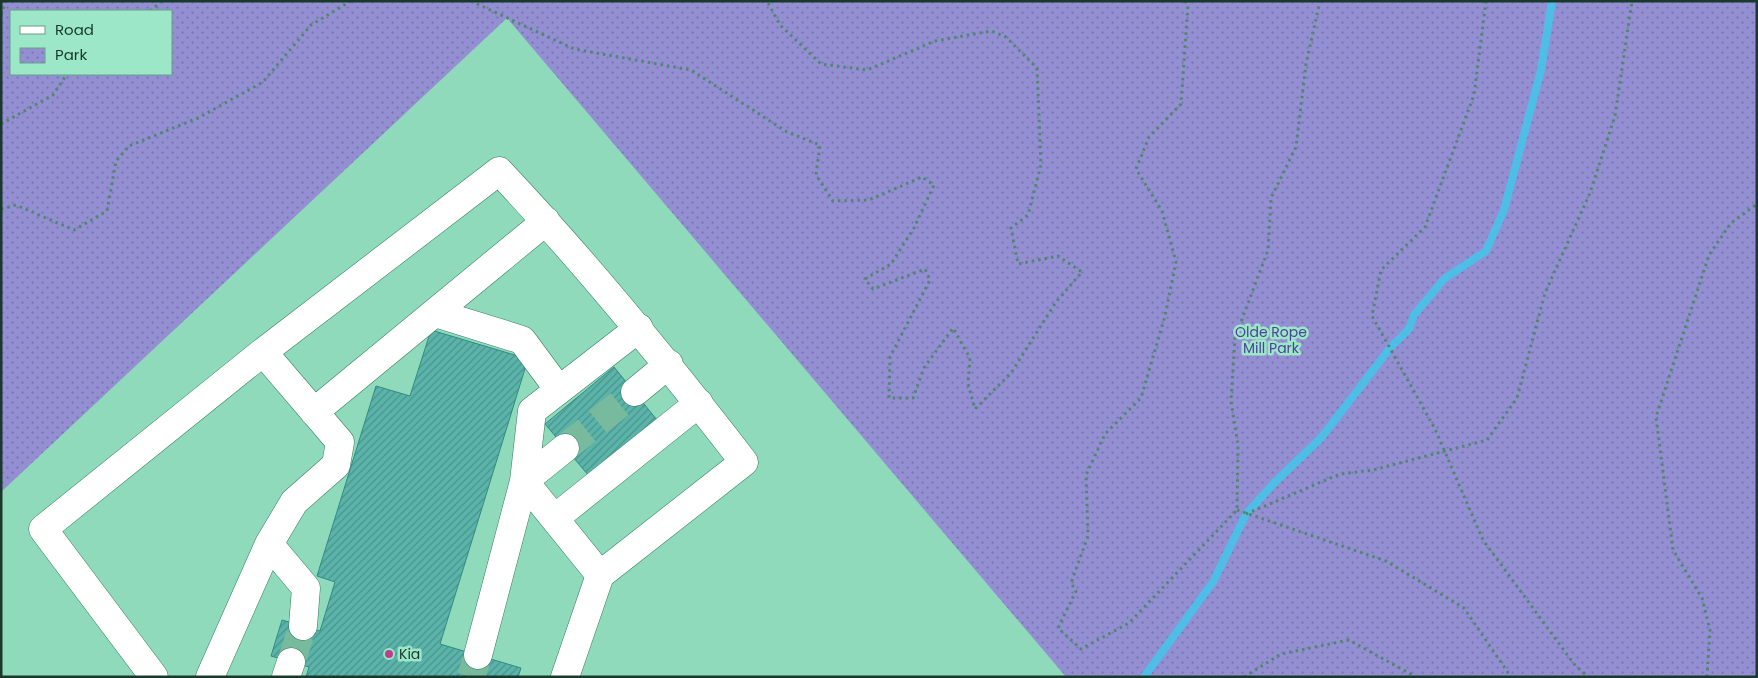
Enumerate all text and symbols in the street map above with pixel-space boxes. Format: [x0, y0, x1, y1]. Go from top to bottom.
legend [10, 10, 172, 75]
text: Road [55, 19, 94, 40]
text: Park [55, 44, 87, 65]
park label: Olde Rope Mill Park [1235, 322, 1307, 358]
place label: Kia [399, 644, 420, 664]
marker: Kia [383, 648, 395, 660]

